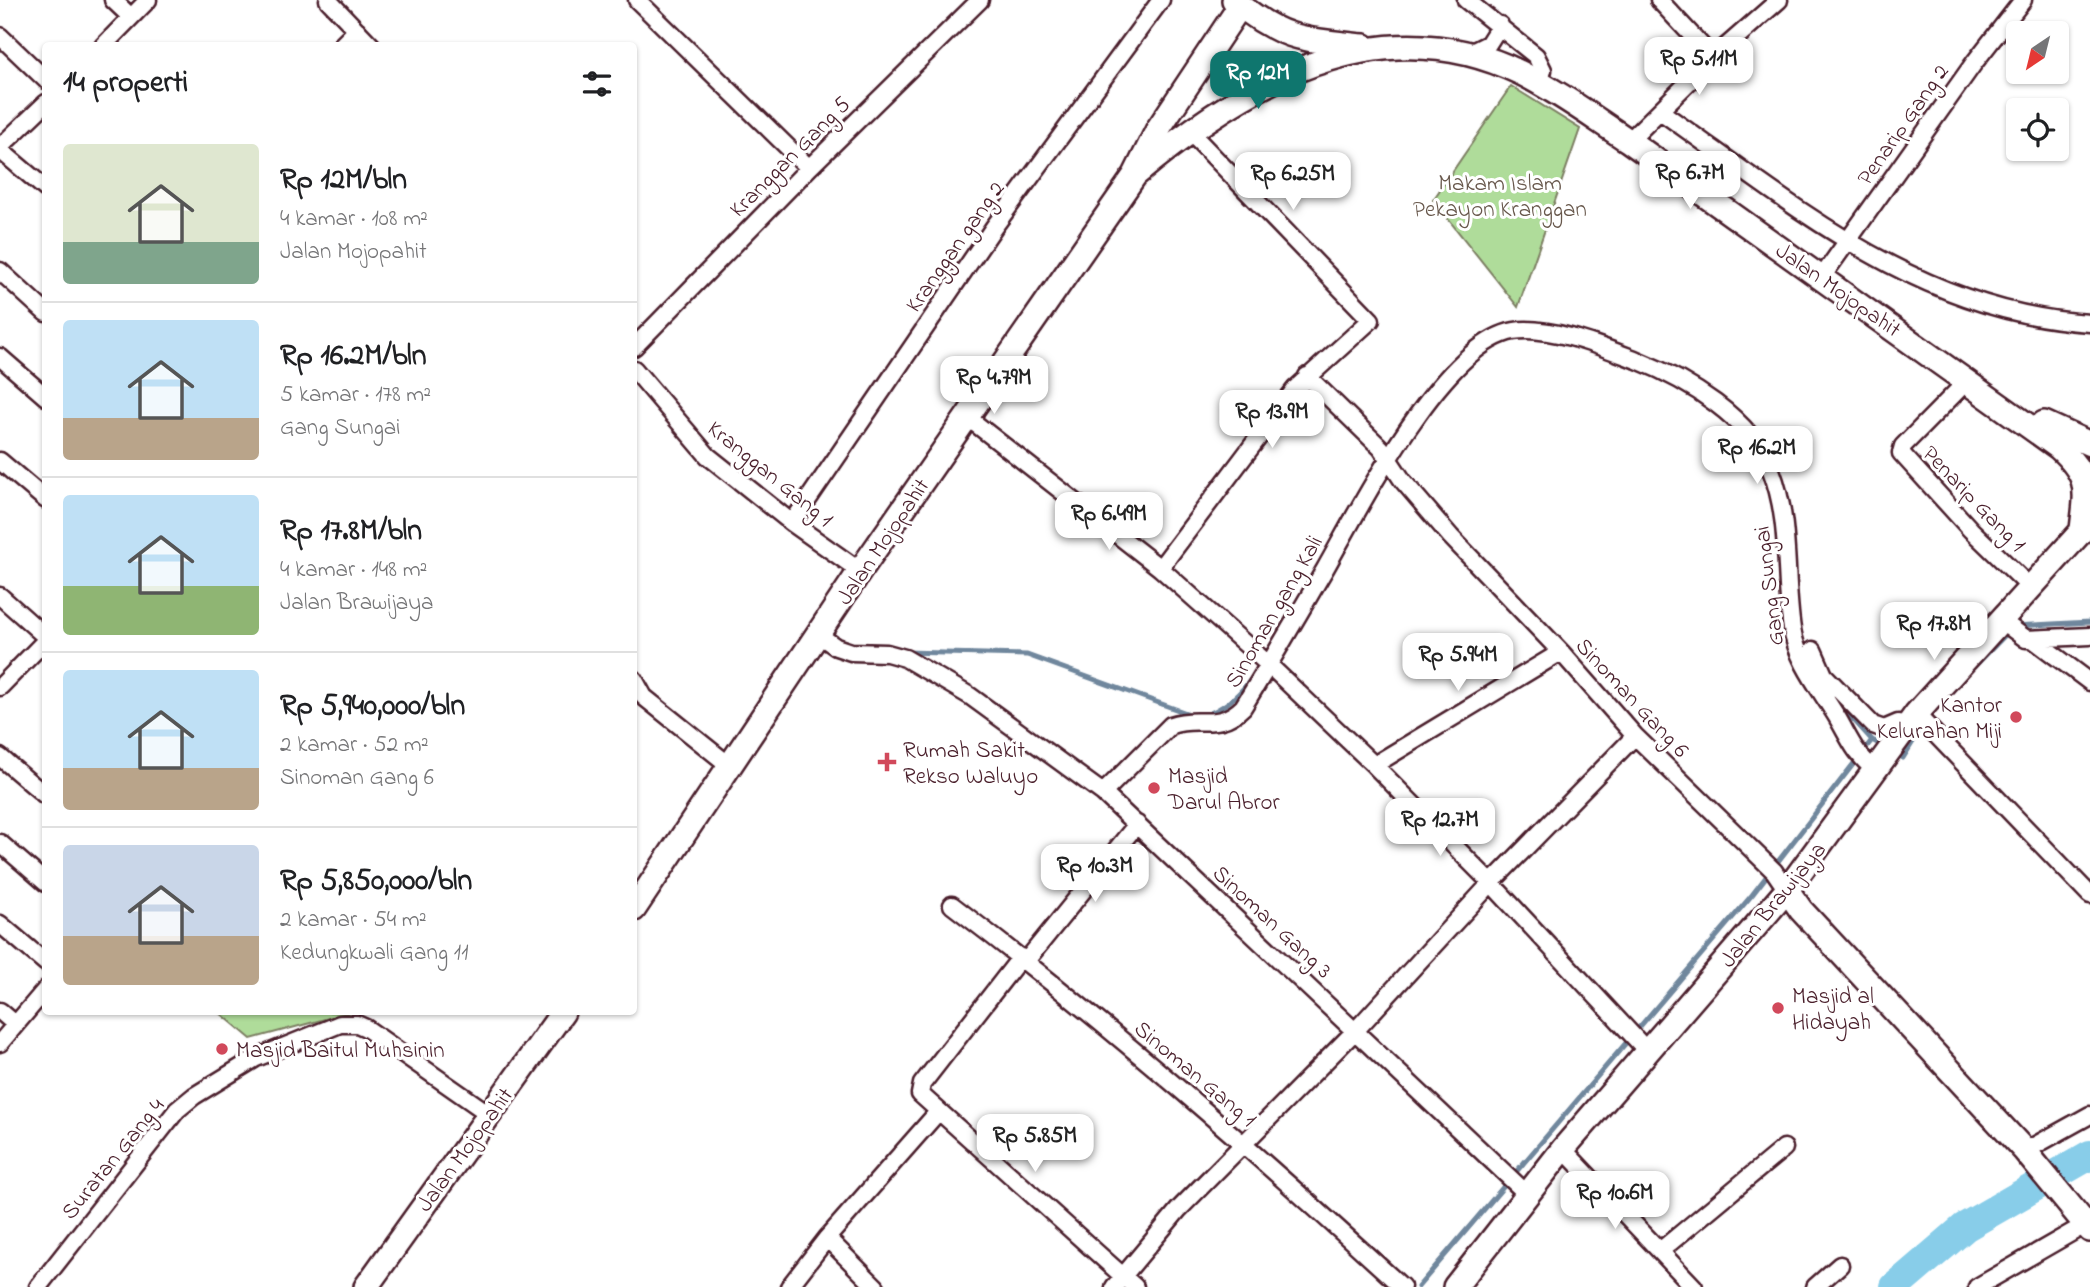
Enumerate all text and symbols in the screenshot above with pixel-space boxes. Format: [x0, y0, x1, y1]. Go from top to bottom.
north arrow [2006, 21, 2068, 84]
map controls [2006, 21, 2069, 161]
pin: Rp 5.11M [1627, 38, 1771, 97]
text: Rp 5.11M [1660, 43, 1738, 76]
pin: Rp 12M [1201, 52, 1315, 111]
text: Rp 12M [1226, 57, 1290, 90]
street label: Penarip Gang 2 [1850, 58, 1959, 193]
text: 14 properti [63, 62, 188, 106]
icon: filters [578, 65, 616, 103]
street label: Kranggan Gang 5 [723, 90, 860, 227]
button: locate [2006, 98, 2069, 161]
pin: Rp 6.25M [1221, 152, 1365, 212]
pin: Rp 6.7M [1625, 152, 1755, 211]
text: Rp 6.7M [1655, 157, 1725, 190]
text: Rp 6.25M [1251, 158, 1335, 191]
text: Rp 12M/bln [280, 159, 407, 203]
park label: Makam Islam Pekayon Kranggan [1413, 168, 1587, 229]
icon: home [119, 172, 203, 256]
street label: Kranggan gang 2 [898, 175, 1015, 321]
text: 4 kamar · 108 m² [280, 203, 428, 236]
street label: Jalan Mojopahit [1768, 235, 1907, 347]
text: Jalan Mojopahit [280, 236, 427, 269]
text: Rp 16.2M/bln [280, 335, 426, 379]
icon: home [119, 348, 203, 432]
pin: Rp 4.79M [922, 356, 1066, 416]
text: Rp 4.79M [956, 362, 1032, 395]
text: 5 kamar · 178 m² [280, 379, 431, 412]
pin: Rp 13.9M [1200, 391, 1344, 450]
text: Rp 13.9M [1235, 396, 1309, 429]
text: Gang Sungai [280, 412, 400, 445]
street label: Kranggan Gang 1 [699, 414, 840, 537]
pin: Rp 16.2M [1685, 426, 1829, 486]
text: Rp 16.2M [1718, 432, 1796, 465]
street label: Penarip Gang 1 [1913, 439, 2033, 561]
street label: Jalan Mojopahit [829, 472, 939, 612]
pin: Rp 6.49M [1037, 492, 1181, 552]
text: Rp 6.49M [1071, 498, 1147, 531]
text: Rp 17.8M/bln [280, 510, 422, 554]
icon: home [119, 523, 203, 607]
street label: Gang Sungai [1747, 524, 1795, 647]
street label: Sinoman gang Kali [1218, 530, 1333, 695]
text: 4 kamar · 148 m² [280, 554, 427, 587]
text: Jalan Brawijaya [280, 587, 434, 620]
pin: Rp 17.8M [1862, 602, 2006, 662]
text: Rp 17.8M [1896, 608, 1972, 641]
street label: Sinoman Gang 6 [1566, 631, 1696, 767]
pin: Rp 5.94M [1386, 634, 1530, 693]
text: Rp 5.94M [1418, 639, 1498, 672]
text: Rp 5,940,000/bln [280, 685, 465, 729]
place label: Kantor Kelurahan Miji [1877, 690, 2003, 749]
icon: home [119, 698, 203, 782]
marker: Kantor Kelurahan Miji [2008, 709, 2024, 725]
text: 2 kamar · 52 m² [280, 729, 429, 762]
place label: Rumah Sakit Rekso Waluyo [903, 735, 1038, 796]
marker: Rumah Sakit Rekso Waluyo [877, 752, 897, 772]
place label: Masjid Darul Abror [1167, 761, 1281, 820]
text: Sinoman Gang 6 [280, 762, 434, 795]
marker: Masjid Darul Abror [1146, 780, 1162, 796]
pin: Rp 12.7M [1368, 798, 1512, 858]
text: Rp 12.7M [1401, 804, 1479, 837]
street label: Jalan Brawijaya [1713, 836, 1837, 977]
pin: Rp 10.3M [1023, 844, 1167, 904]
text: Rp 10.3M [1057, 850, 1133, 883]
street label: Sinoman Gang 3 [1203, 858, 1339, 988]
text: Rp 5,850,000/bln [280, 860, 472, 904]
icon: home [119, 873, 203, 957]
text: 2 kamar · 54 m² [280, 904, 427, 937]
text: Kedungkwali Gang 11 [280, 937, 469, 970]
place label: Masjid al Hidayah [1792, 981, 1874, 1042]
marker: Masjid al Hidayah [1770, 1000, 1786, 1016]
street label: Sinoman Gang 1 [1125, 1014, 1263, 1137]
place label: Masjid Baitul Muhsinin [236, 1035, 445, 1068]
marker: Masjid Baitul Muhsinin [214, 1041, 230, 1057]
street label: Jalan Mojopahit [410, 1081, 523, 1220]
street label: Suratan Gang 4 [54, 1091, 175, 1228]
pin: Rp 5.85M [963, 1114, 1107, 1174]
text: Rp 5.85M [993, 1120, 1077, 1153]
pin: Rp 10.6M [1543, 1172, 1687, 1231]
text: Rp 10.6M [1576, 1177, 1654, 1210]

